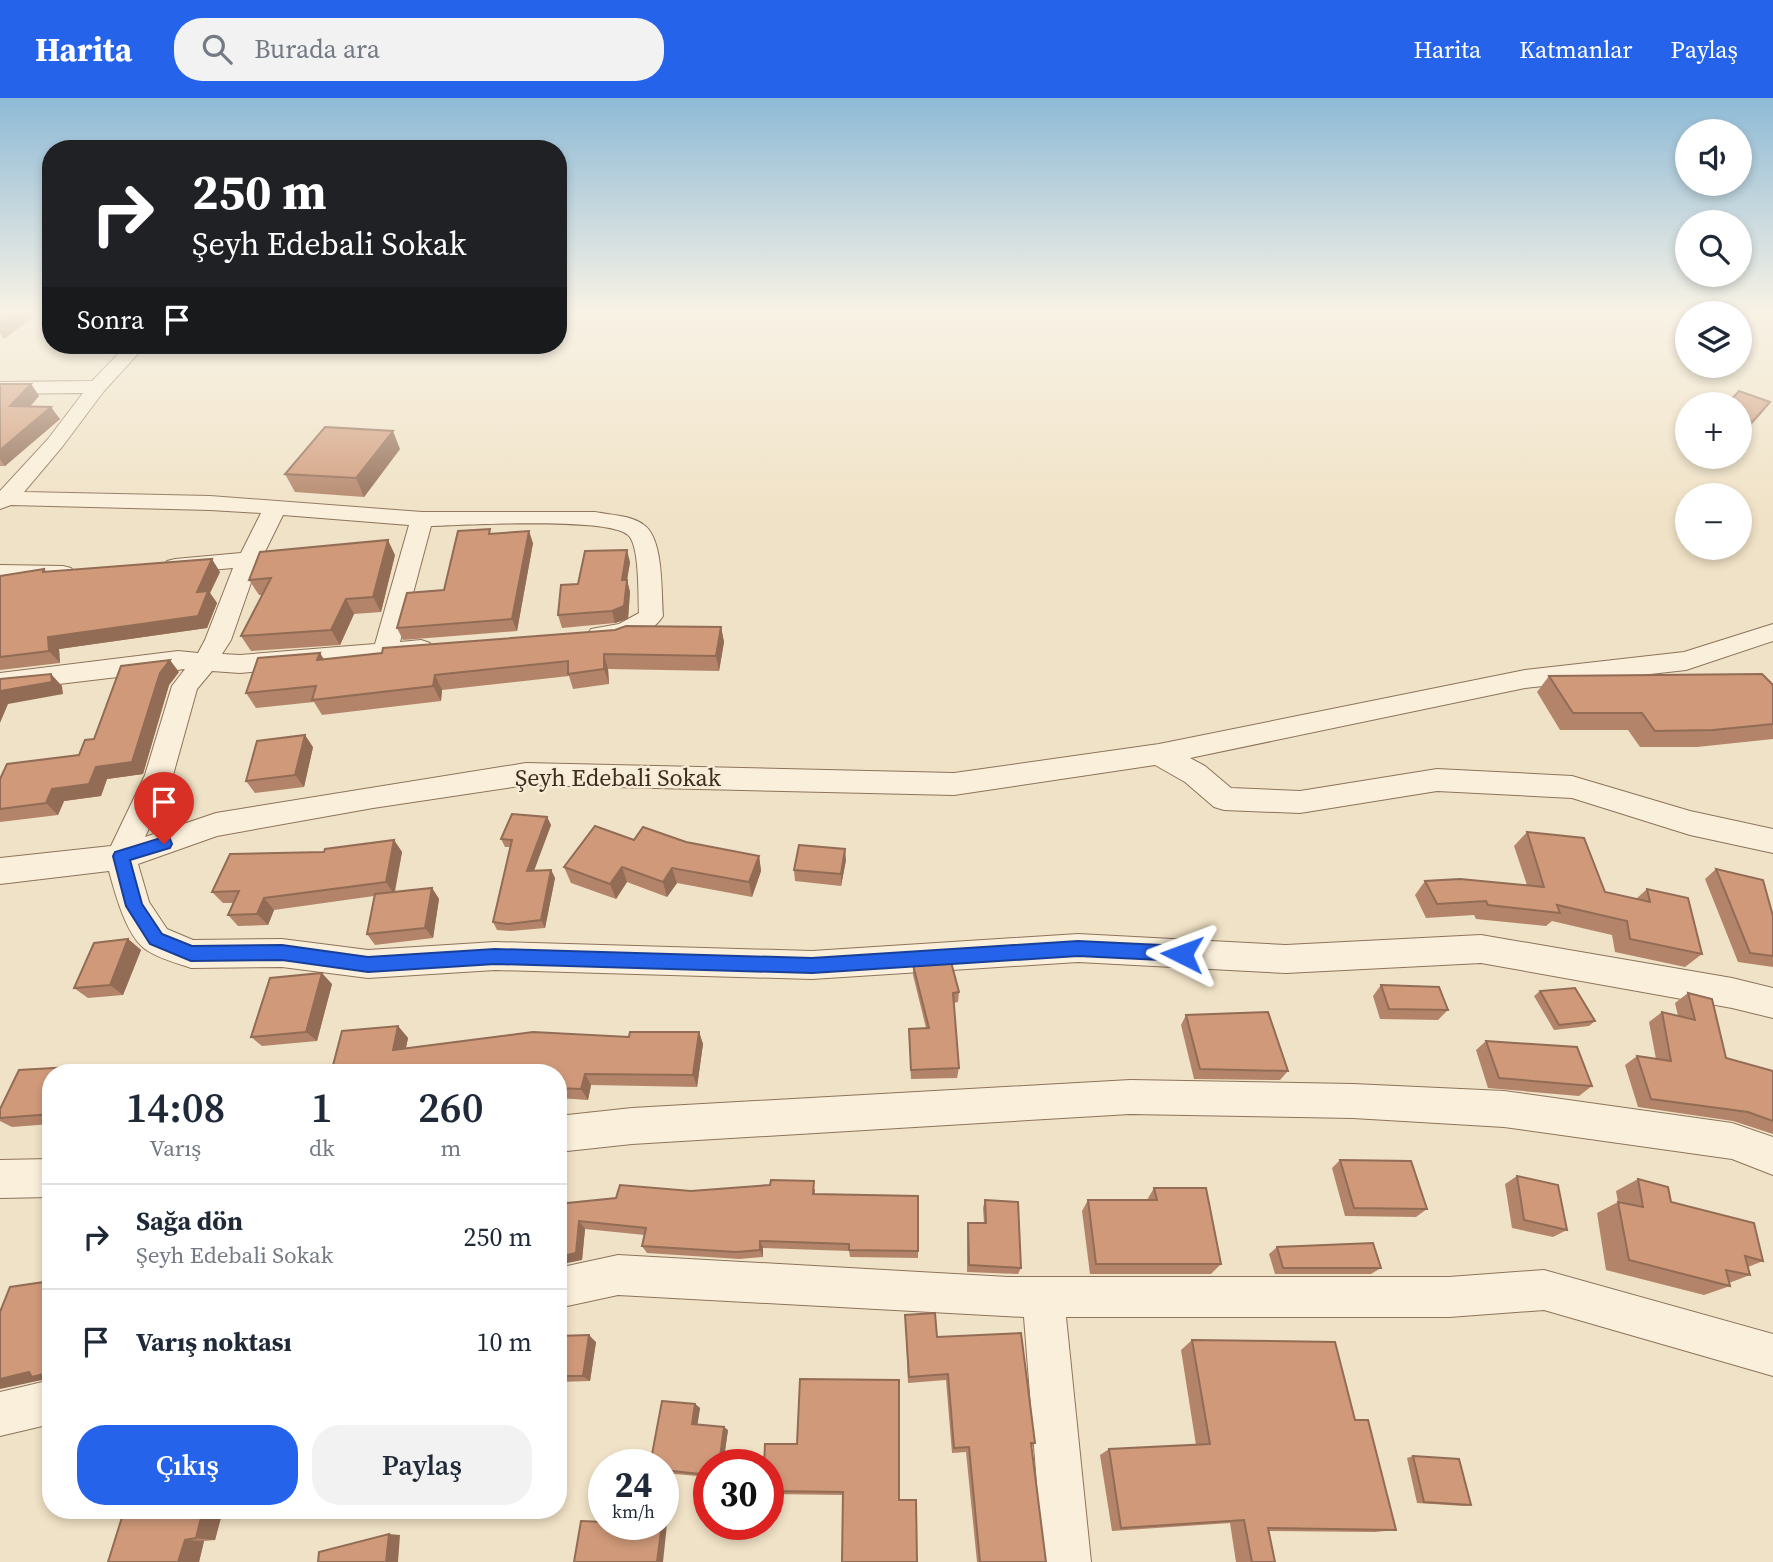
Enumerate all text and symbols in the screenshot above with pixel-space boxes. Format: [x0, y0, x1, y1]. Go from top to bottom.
search box [174, 18, 664, 81]
text: Harita [35, 27, 132, 72]
icon: search [198, 30, 236, 68]
text: Burada ara [254, 31, 380, 67]
text: Harita [1413, 33, 1481, 66]
text: Katmanlar [1519, 33, 1633, 66]
text: Paylaş [1671, 33, 1738, 66]
map controls [1675, 119, 1752, 560]
button: sound [1675, 119, 1752, 196]
text: 250 m [192, 158, 327, 225]
icon: right [77, 168, 168, 259]
button: search [1675, 210, 1752, 287]
text: Şeyh Edebali Sokak [192, 222, 466, 266]
icon: arrive [158, 301, 196, 339]
button: layers [1675, 301, 1752, 378]
text: Sonra [77, 302, 144, 338]
button: + [1675, 392, 1752, 469]
button: − [1675, 483, 1752, 560]
street label: Şeyh Edebali Sokak [515, 761, 722, 794]
pin [134, 772, 194, 844]
icon: arrive [145, 783, 183, 821]
position arrow [1145, 917, 1219, 991]
text: 14:08 [125, 1078, 225, 1136]
text: 1 [311, 1078, 333, 1136]
text: 260 [418, 1078, 484, 1136]
text: Varış [150, 1132, 201, 1164]
text: dk [309, 1132, 335, 1164]
text: m [440, 1132, 461, 1164]
text: Sağa dön [136, 1203, 243, 1239]
icon: right [77, 1218, 115, 1256]
text: 250 m [464, 1219, 532, 1255]
text: Şeyh Edebali Sokak [136, 1239, 333, 1271]
icon: arrive [77, 1323, 115, 1361]
text: Varış noktası [136, 1324, 292, 1360]
text: 10 m [477, 1324, 532, 1360]
button: Çıkış [77, 1425, 298, 1505]
button: Paylaş [312, 1425, 532, 1505]
speed limit sign: 30 [693, 1449, 784, 1540]
text: 24 [615, 1461, 652, 1509]
text: km/h [612, 1499, 655, 1524]

